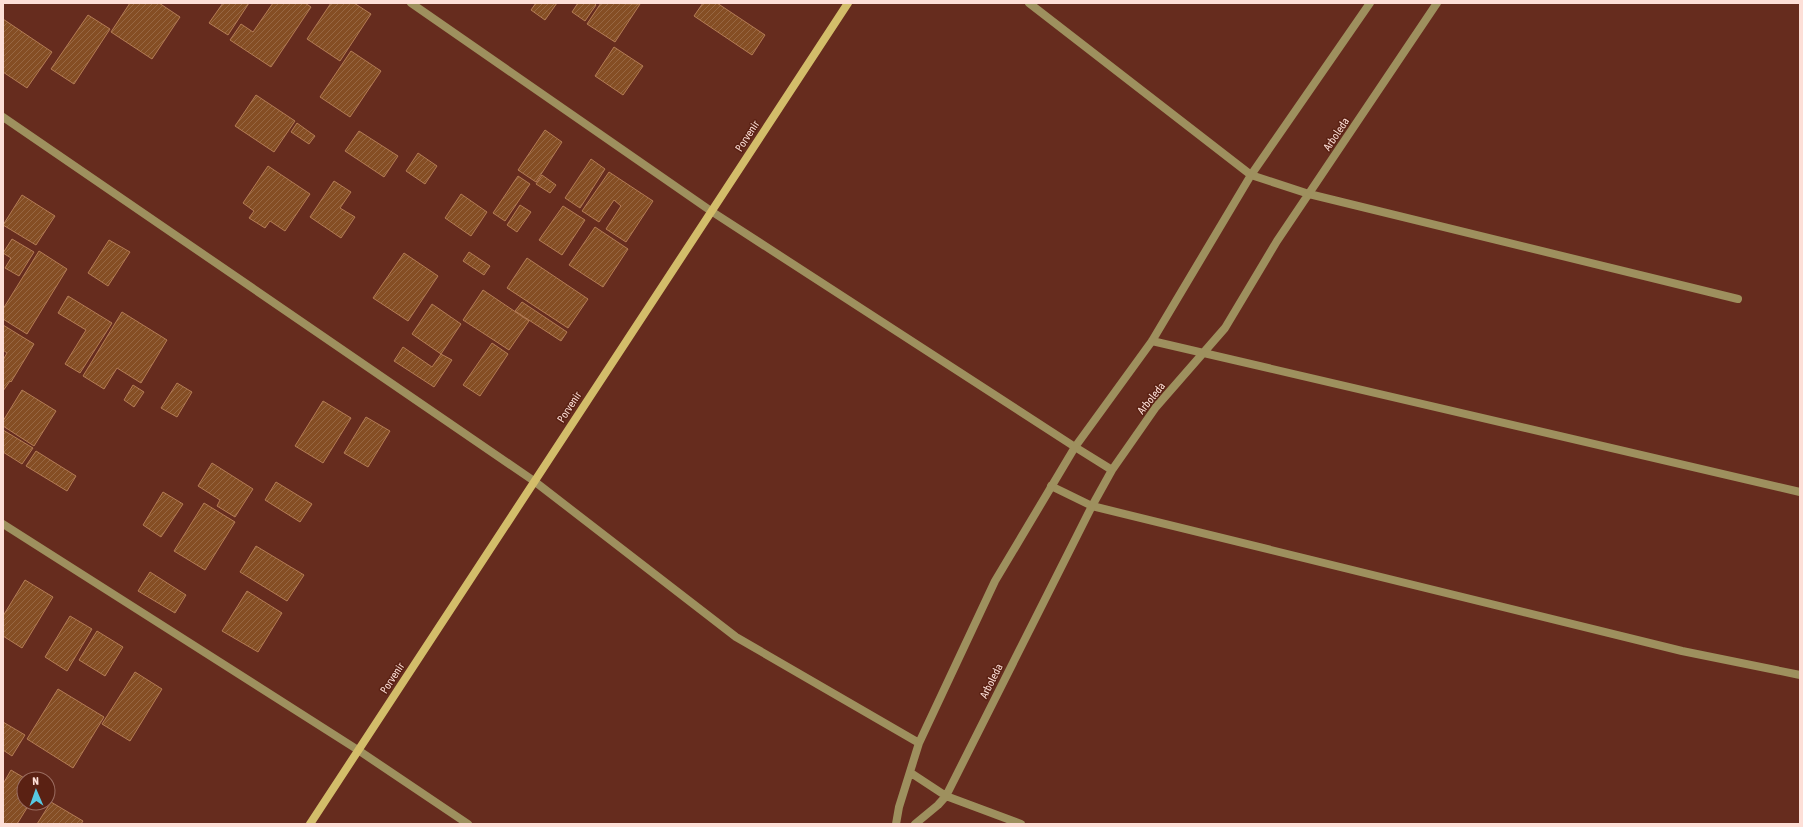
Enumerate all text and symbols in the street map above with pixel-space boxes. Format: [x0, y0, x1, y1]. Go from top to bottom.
street label: Arboleda [1321, 115, 1351, 153]
street label: Porvenir [733, 118, 762, 154]
street label: Arboleda [1135, 380, 1167, 416]
street label: Porvenir [555, 389, 584, 425]
street label: Porvenir [378, 660, 407, 696]
street label: Arboleda [977, 662, 1005, 700]
north arrow [16, 771, 56, 811]
text: N [32, 775, 39, 787]

